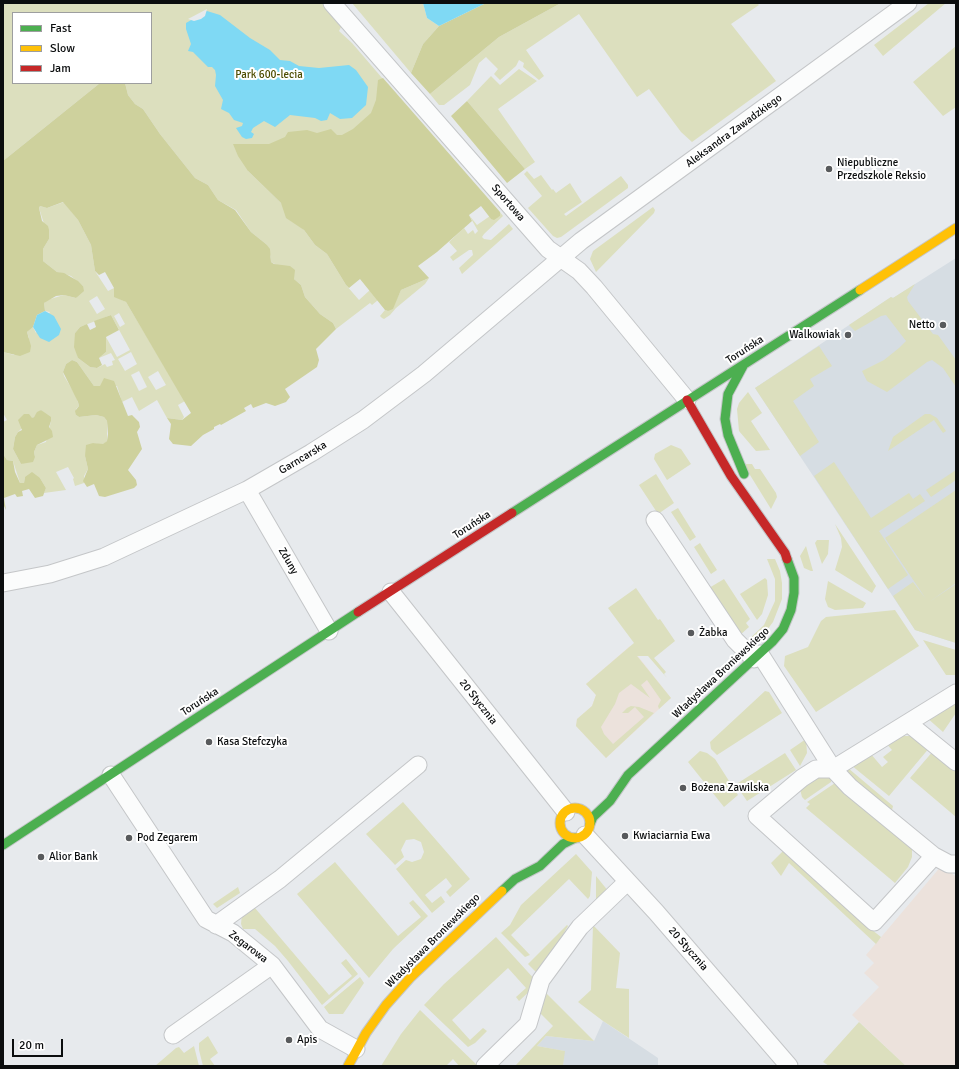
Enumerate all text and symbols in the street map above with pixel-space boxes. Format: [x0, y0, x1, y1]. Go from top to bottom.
legend [12, 12, 152, 84]
text: Fast [50, 21, 71, 36]
text: Slow [50, 41, 75, 56]
text: Jam [50, 61, 71, 76]
park label: Park 600-lecia [235, 68, 303, 82]
street label: Aleksandra Zawadzkiego [683, 92, 785, 170]
place label: Niepubliczne Przedszkole Reksio [837, 156, 926, 182]
marker: Niepubliczne Przedszkole Reksio [824, 164, 834, 174]
street label: Sportowa [488, 182, 528, 224]
place label: Netto [909, 318, 935, 332]
marker: Netto [938, 320, 948, 330]
place label: Walkowiak [789, 328, 840, 342]
marker: Walkowiak [843, 330, 853, 340]
street label: Toruńska [724, 333, 766, 367]
street label: Garncarska [277, 439, 329, 477]
street label: Toruńska [451, 508, 493, 542]
street label: Zduny [275, 545, 301, 577]
street label: Władysława Broniewskiego [670, 625, 772, 721]
place label: Żabka [699, 626, 727, 640]
marker: Żabka [686, 628, 696, 638]
street label: 20 Stycznia [456, 677, 500, 727]
street label: Toruńska [179, 685, 221, 719]
place label: Kasa Stefczyka [217, 735, 287, 749]
marker: Kasa Stefczyka [204, 737, 214, 747]
place label: Bożena Zawilska [691, 781, 769, 795]
marker: Bożena Zawilska [678, 783, 688, 793]
place label: Kwiaciarnia Ewa [633, 829, 710, 843]
place label: Pod Zegarem [137, 831, 198, 845]
marker: Kwiaciarnia Ewa [620, 831, 630, 841]
marker: Pod Zegarem [124, 833, 134, 843]
place label: Alior Bank [49, 850, 98, 864]
marker: Alior Bank [36, 852, 46, 862]
street label: Władysława Broniewskiego [383, 891, 483, 991]
street label: 20 Stycznia [665, 924, 711, 974]
street label: Zegarowa [226, 928, 270, 966]
scale bar [14, 1031, 65, 1057]
place label: Apis [297, 1033, 317, 1047]
marker: Apis [284, 1035, 294, 1045]
text: 20 m [19, 1038, 44, 1053]

